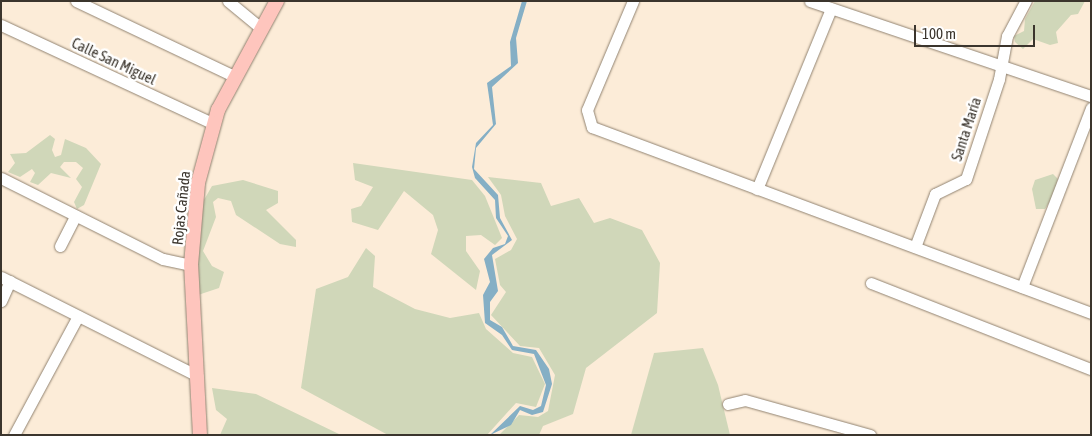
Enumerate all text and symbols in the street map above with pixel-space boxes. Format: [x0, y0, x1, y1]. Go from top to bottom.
scale bar [917, 15, 1038, 47]
text: 100 m [922, 25, 956, 42]
street label: Calle San Miguel [69, 34, 159, 88]
street label: Santa María [947, 95, 985, 163]
street label: Rojas Cañada [168, 170, 194, 246]

